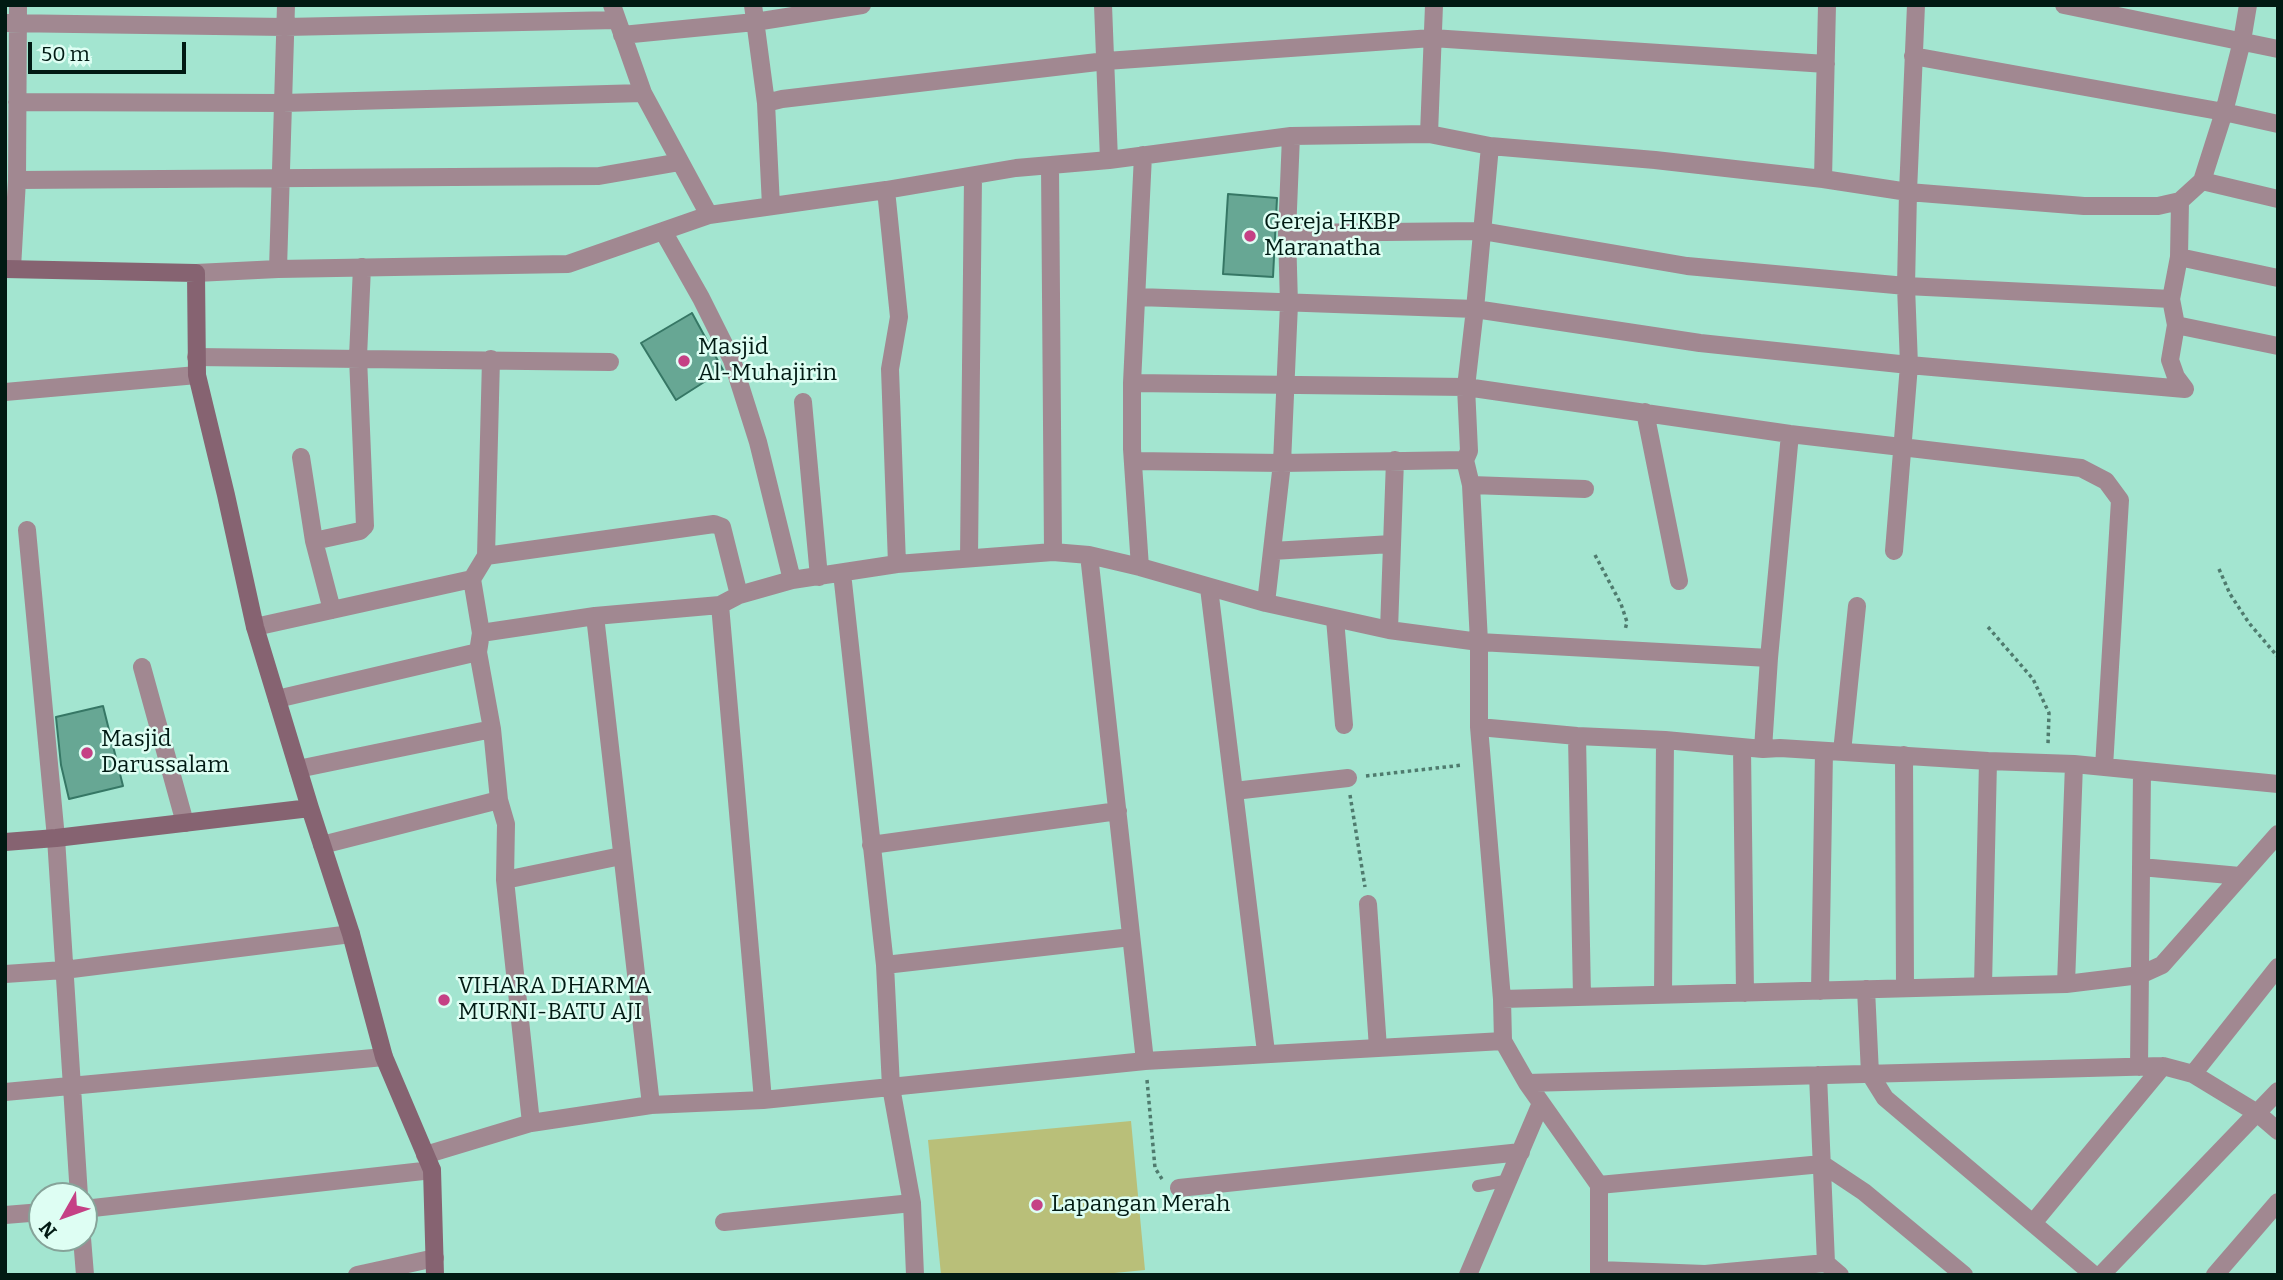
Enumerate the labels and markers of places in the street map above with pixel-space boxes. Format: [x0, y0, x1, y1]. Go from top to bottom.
place label: Gereja HKBP Maranatha [1264, 209, 1400, 263]
marker: Gereja HKBP Maranatha [1242, 228, 1258, 244]
place label: Masjid Al-Muhajirin [698, 334, 837, 388]
marker: Masjid Al-Muhajirin [676, 353, 692, 369]
place label: Masjid Darussalam [101, 726, 229, 780]
marker: Masjid Darussalam [79, 745, 95, 761]
place label: VIHARA DHARMA MURNI-BATU AJI [458, 973, 651, 1027]
marker: VIHARA DHARMA MURNI-BATU AJI [436, 992, 452, 1008]
place label: Lapangan Merah [1051, 1191, 1230, 1219]
marker: Lapangan Merah [1029, 1197, 1045, 1213]

